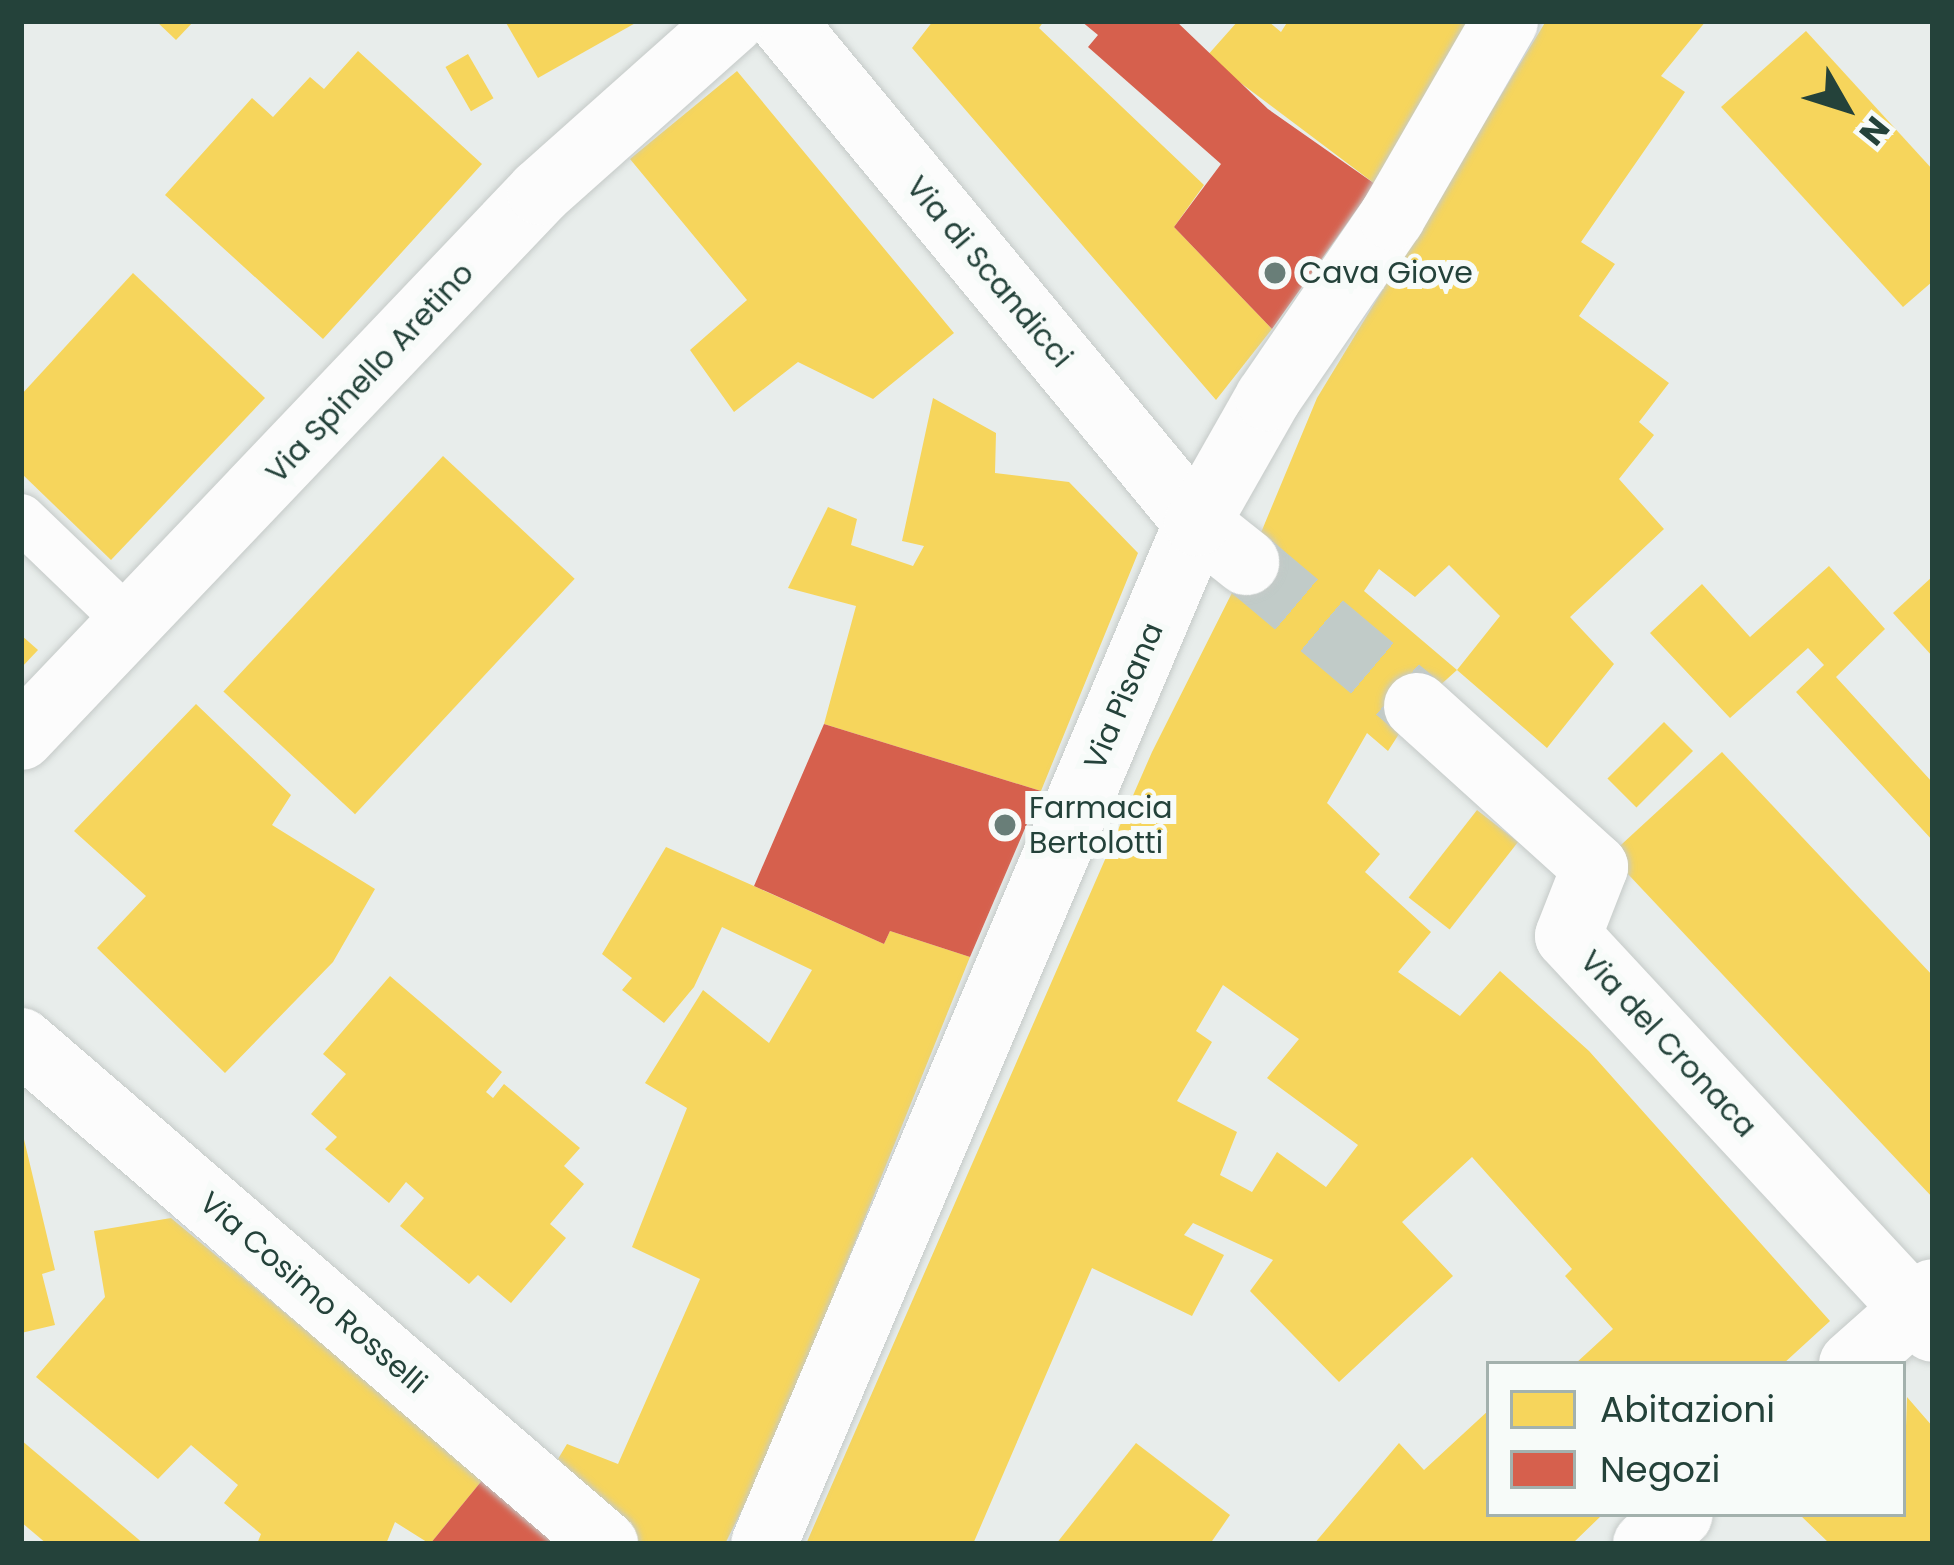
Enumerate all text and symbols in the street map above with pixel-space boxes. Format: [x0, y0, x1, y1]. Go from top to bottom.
north arrow [1786, 48, 1906, 168]
text: N [1848, 107, 1900, 155]
street label: Via di Scandicci [899, 169, 1079, 375]
place label: Cava Giove [1299, 255, 1473, 291]
street label: Via Spinello Aretino [259, 256, 481, 490]
marker: Cava Giove [1262, 260, 1288, 286]
street label: Via Pisana [1077, 617, 1171, 775]
place label: Farmacia Bertolotti [1029, 790, 1173, 860]
marker: Farmacia Bertolotti [992, 812, 1018, 838]
street label: Via del Cronaca [1572, 943, 1764, 1145]
street label: Via Cosimo Rosselli [192, 1185, 434, 1401]
legend [1486, 1361, 1906, 1517]
text: Abitazioni [1600, 1384, 1775, 1435]
text: Negozi [1600, 1444, 1720, 1495]

